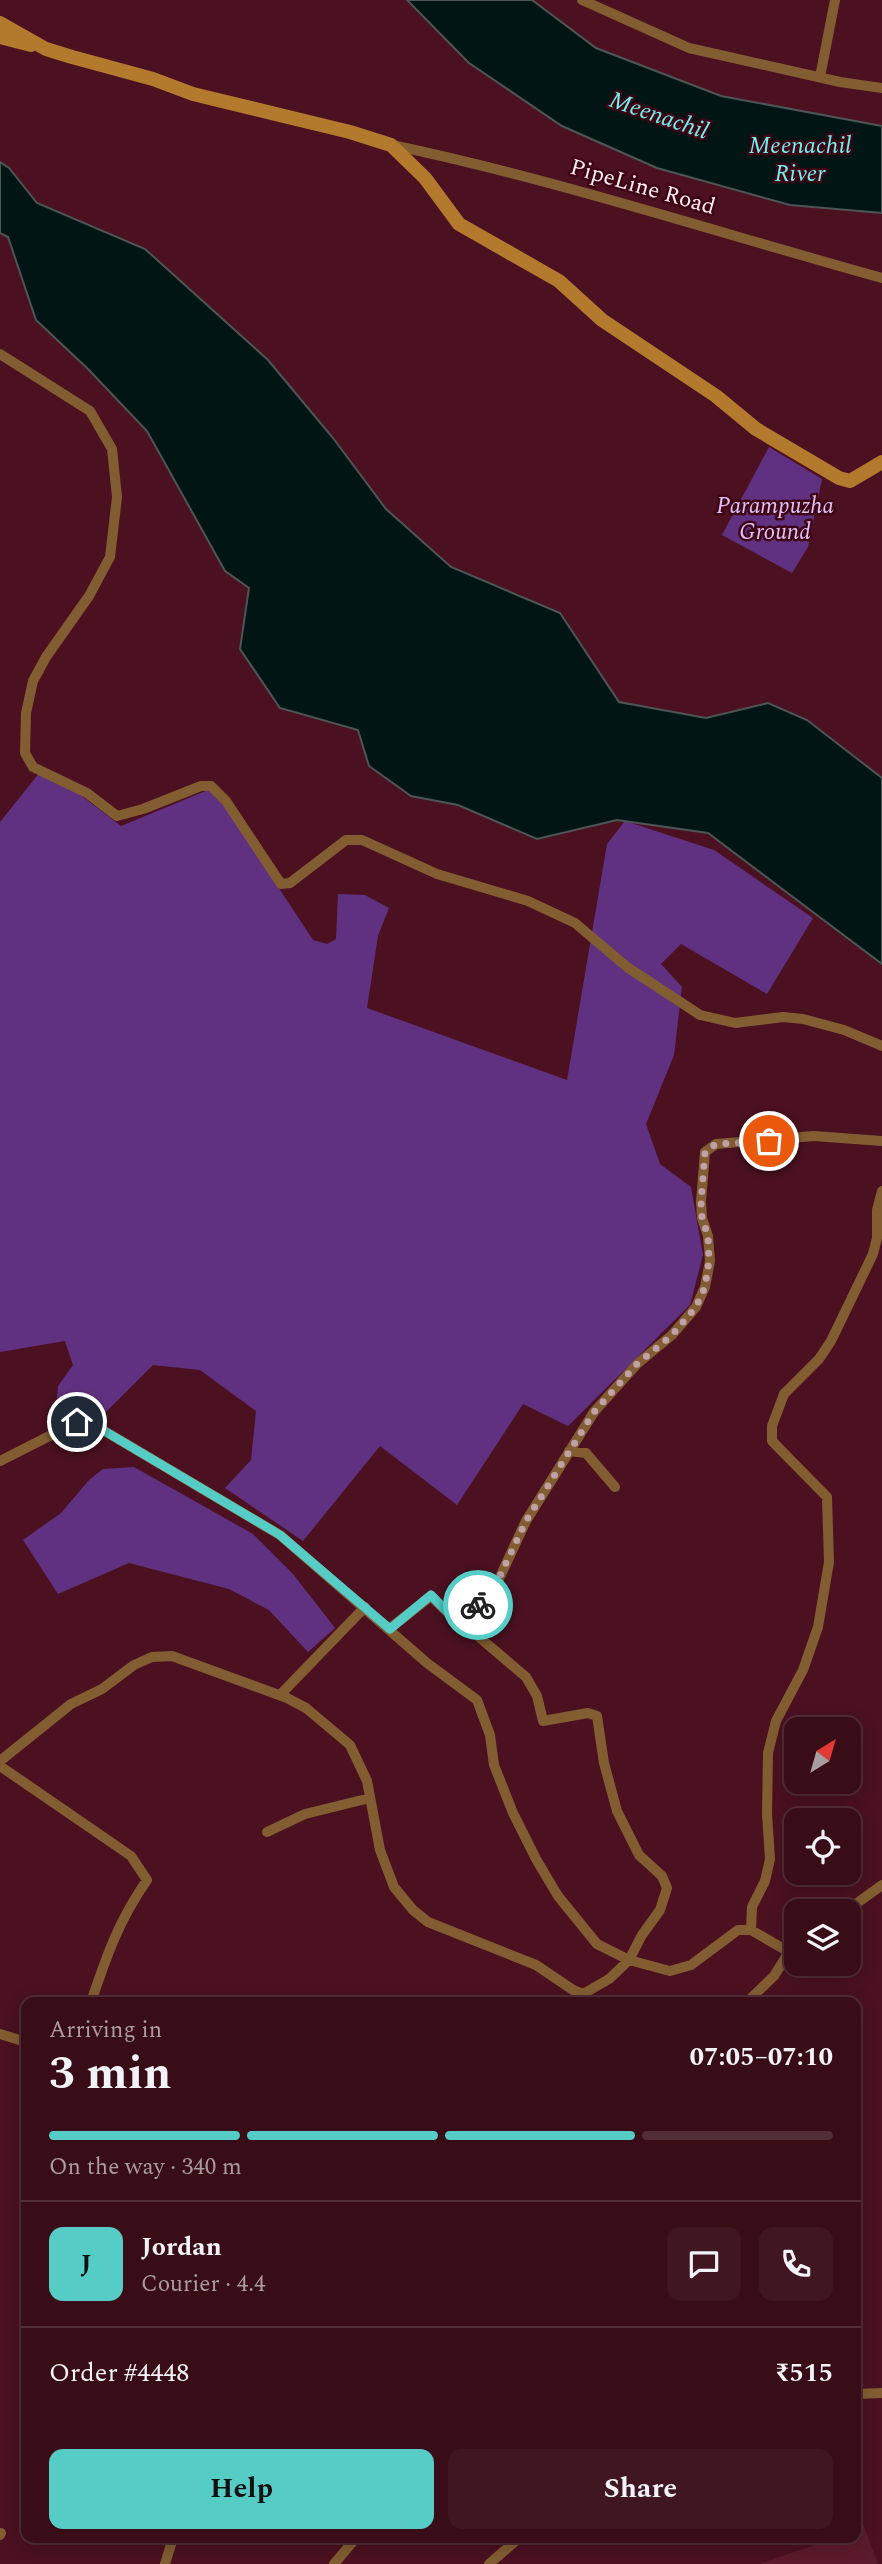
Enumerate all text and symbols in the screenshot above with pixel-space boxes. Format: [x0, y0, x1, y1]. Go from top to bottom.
water label: Meenachil [604, 82, 713, 150]
water label: Meenachil River [748, 128, 852, 192]
street label: PipeLine Road [566, 150, 720, 225]
park label: Parampuzha Ground [716, 489, 834, 550]
pin [739, 1111, 799, 1171]
icon: bag [750, 1122, 788, 1160]
pin [47, 1392, 107, 1452]
icon: home [58, 1403, 96, 1441]
courier [443, 1570, 513, 1640]
icon: bike [459, 1586, 497, 1624]
north arrow [784, 1717, 861, 1794]
map controls [784, 1717, 861, 1976]
button: locate [784, 1808, 861, 1885]
button: layers [784, 1899, 861, 1976]
text: Arriving in [49, 2013, 162, 2048]
text: 07:05–07:10 [689, 2037, 833, 2077]
text: 3 min [49, 2039, 171, 2109]
text: On the way · 340 m [49, 2150, 242, 2185]
text: Jordan [141, 2227, 222, 2267]
button: chat [667, 2227, 741, 2301]
button: phone [759, 2227, 833, 2301]
text: J [80, 2244, 92, 2284]
text: Courier · 4.4 [141, 2267, 266, 2302]
text: Order #4448 [49, 2353, 189, 2393]
text: ₹515 [775, 2353, 833, 2393]
button: Help [49, 2449, 434, 2529]
button: Share [448, 2449, 833, 2529]

